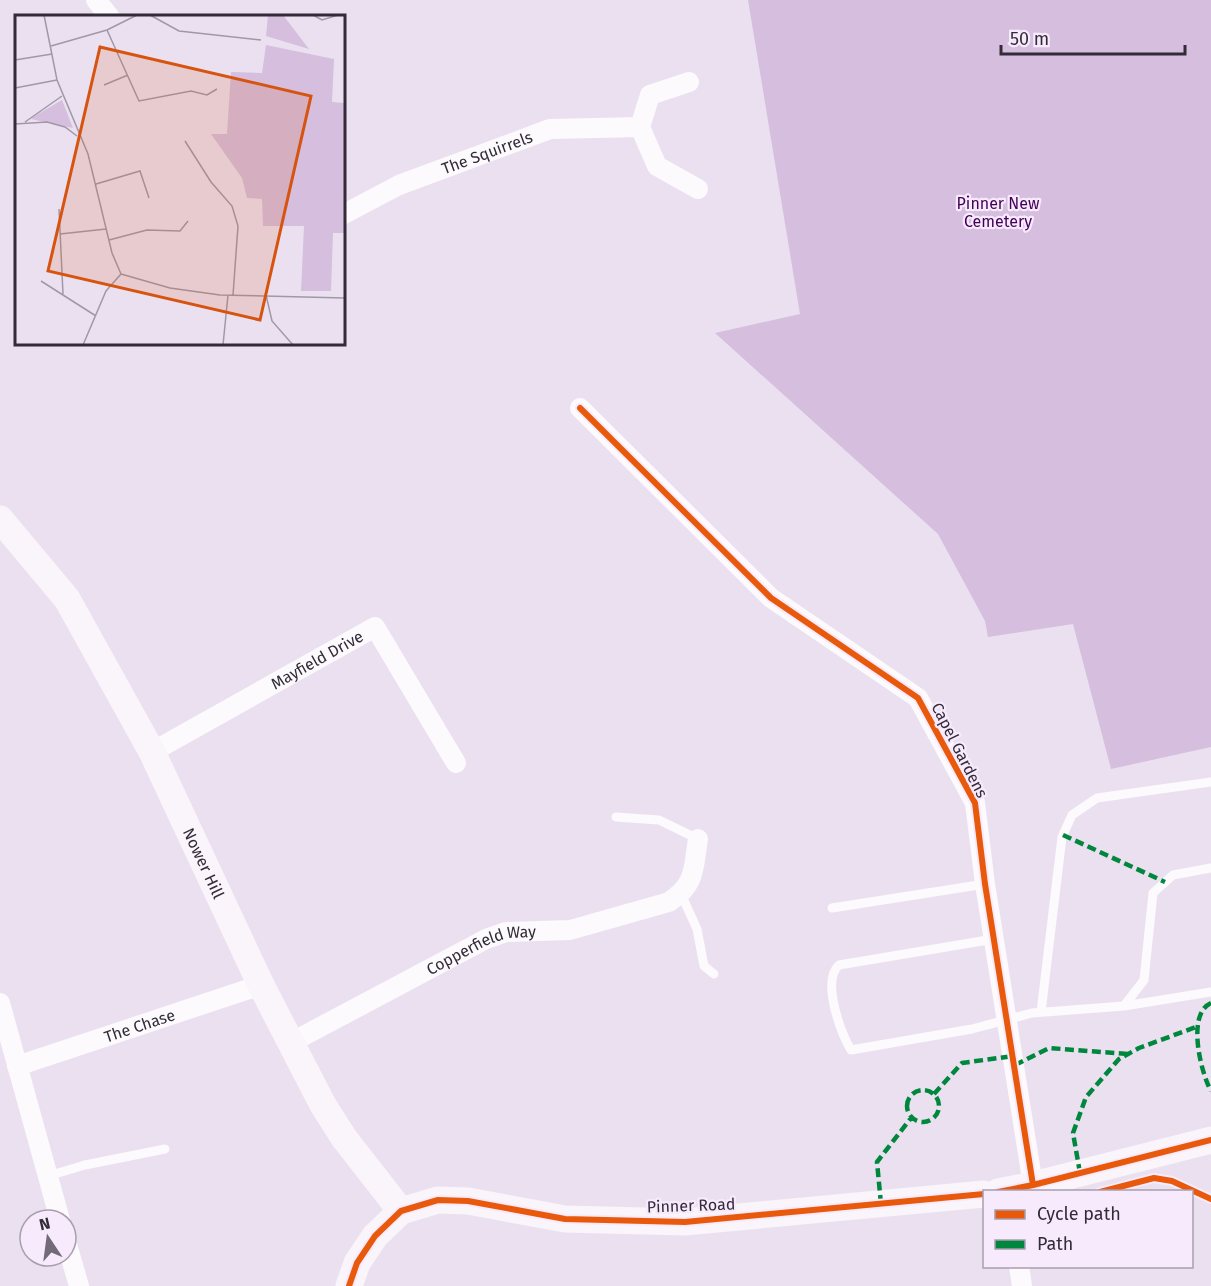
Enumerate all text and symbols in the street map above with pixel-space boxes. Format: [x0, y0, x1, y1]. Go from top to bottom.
inset map [15, 15, 345, 345]
scale bar [1001, 18, 1186, 56]
text: 50 m [1010, 28, 1049, 50]
street label: The Squirrels [439, 127, 535, 178]
park label: Pinner New Cemetery [957, 194, 1040, 231]
street label: Mayfield Drive [268, 627, 367, 693]
street label: Capel Gardens [927, 699, 992, 801]
street label: Nower Hill [179, 825, 228, 902]
street label: Copperfield Way [423, 922, 536, 979]
street label: The Chase [102, 1005, 178, 1046]
legend [983, 1190, 1193, 1268]
street label: Pinner Road [646, 1194, 736, 1217]
text: Cycle path [1037, 1203, 1121, 1225]
north arrow [18, 1208, 78, 1268]
text: N [37, 1213, 52, 1234]
text: Path [1037, 1233, 1073, 1255]

